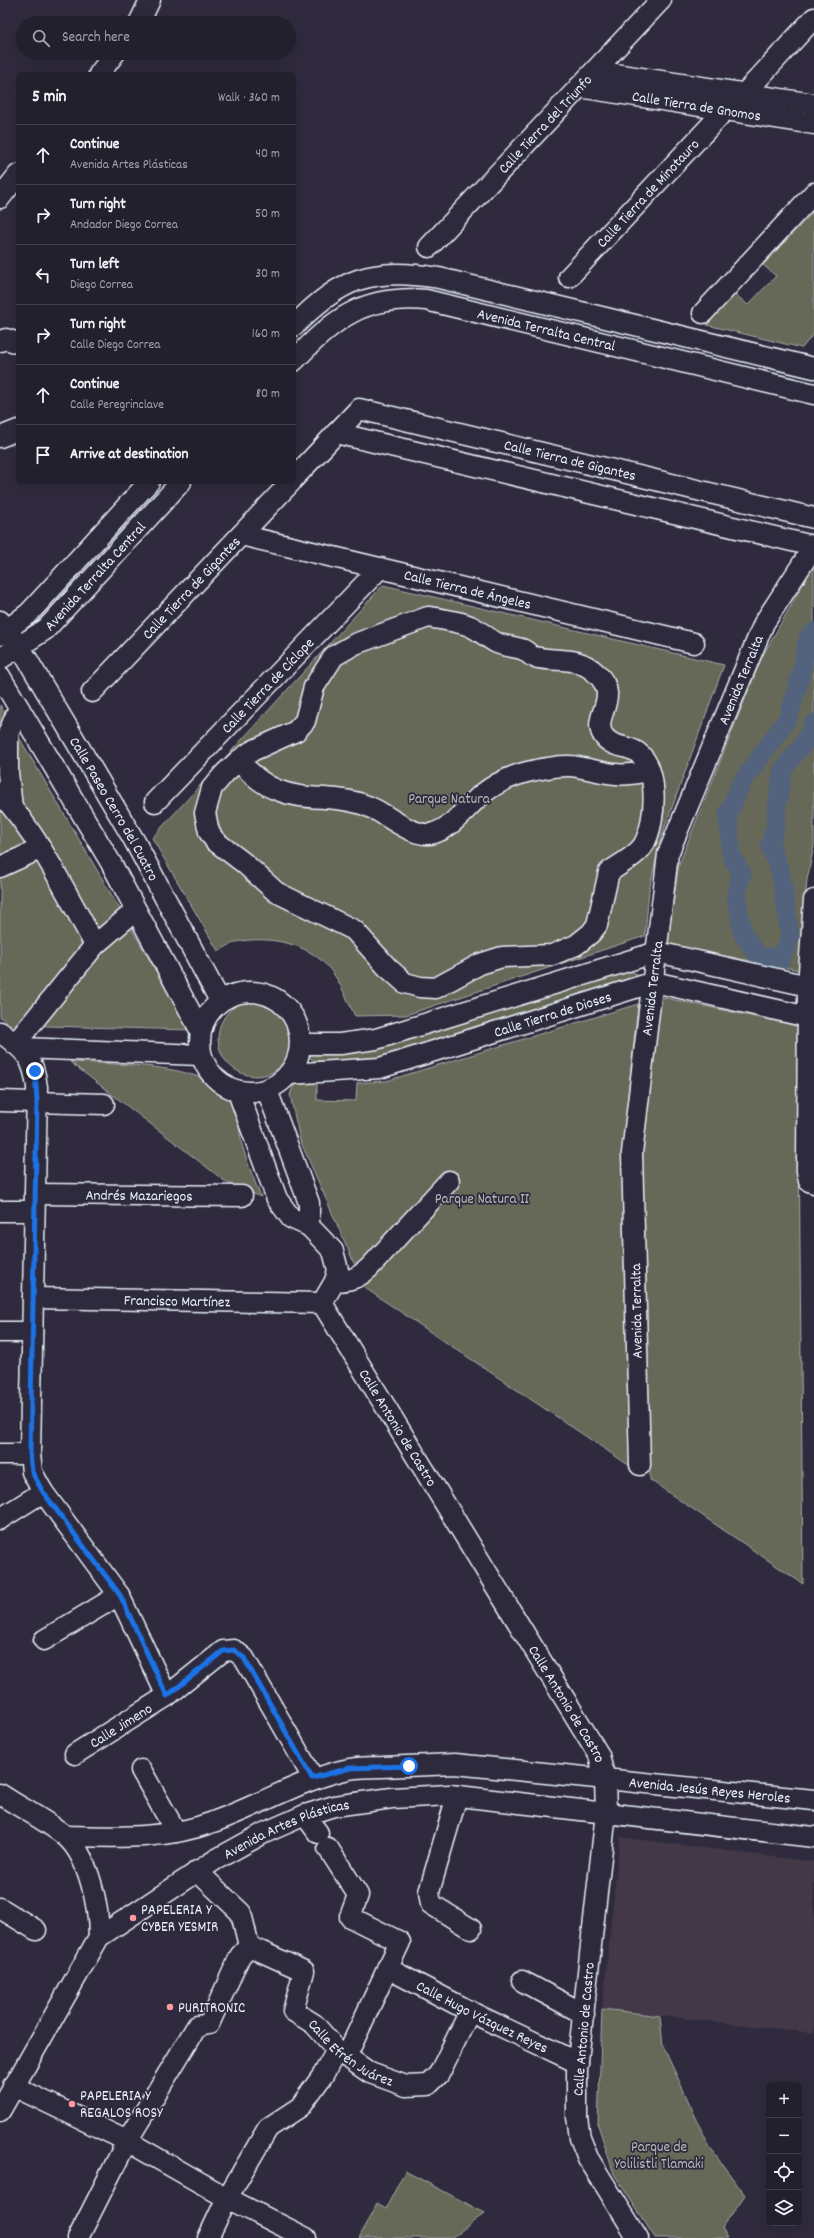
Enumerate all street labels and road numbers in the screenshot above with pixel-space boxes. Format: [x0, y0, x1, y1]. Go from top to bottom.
street label: Calle Tierra del Triunfo [494, 70, 599, 180]
street label: Calle Tierra de Gnomos [630, 86, 762, 128]
street label: Calle Tierra de Minotauro [592, 135, 706, 254]
street label: Avenida Terralta Central [475, 304, 618, 359]
street label: Calle Tierra de Gigantes [501, 435, 638, 488]
street label: Avenida Terralta Central [40, 517, 152, 637]
street label: Calle Tierra de Gigantes [138, 532, 247, 645]
street label: Calle Tierra de Ángeles [401, 565, 533, 617]
street label: Avenida Terralta [714, 631, 771, 729]
street label: Calle Tierra de Cíclope [217, 633, 321, 740]
street label: Calle Paseo Cerro del Cuatro [62, 733, 163, 886]
street label: Avenida Terralta [637, 939, 671, 1037]
street label: Calle Tierra de Dioses [491, 987, 615, 1045]
street label: Andrés Mazariegos [85, 1185, 193, 1209]
street label: Avenida Terralta [626, 1262, 650, 1359]
street label: Francisco Martínez [124, 1291, 231, 1314]
street label: Calle Antonio de Castro [352, 1365, 441, 1492]
street label: Calle Antonio de Castro [521, 1642, 609, 1765]
street label: Calle Jimeno [86, 1699, 158, 1755]
street label: Avenida Jesús Reyes Heroles [628, 1772, 791, 1811]
street label: Avenida Artes Plásticas [220, 1795, 351, 1866]
street label: Calle Antonio de Castro [568, 1961, 602, 2097]
street label: Calle Hugo Vázquez Reyes [412, 1976, 551, 2060]
street label: Calle Efrén Juárez [303, 2014, 396, 2094]

